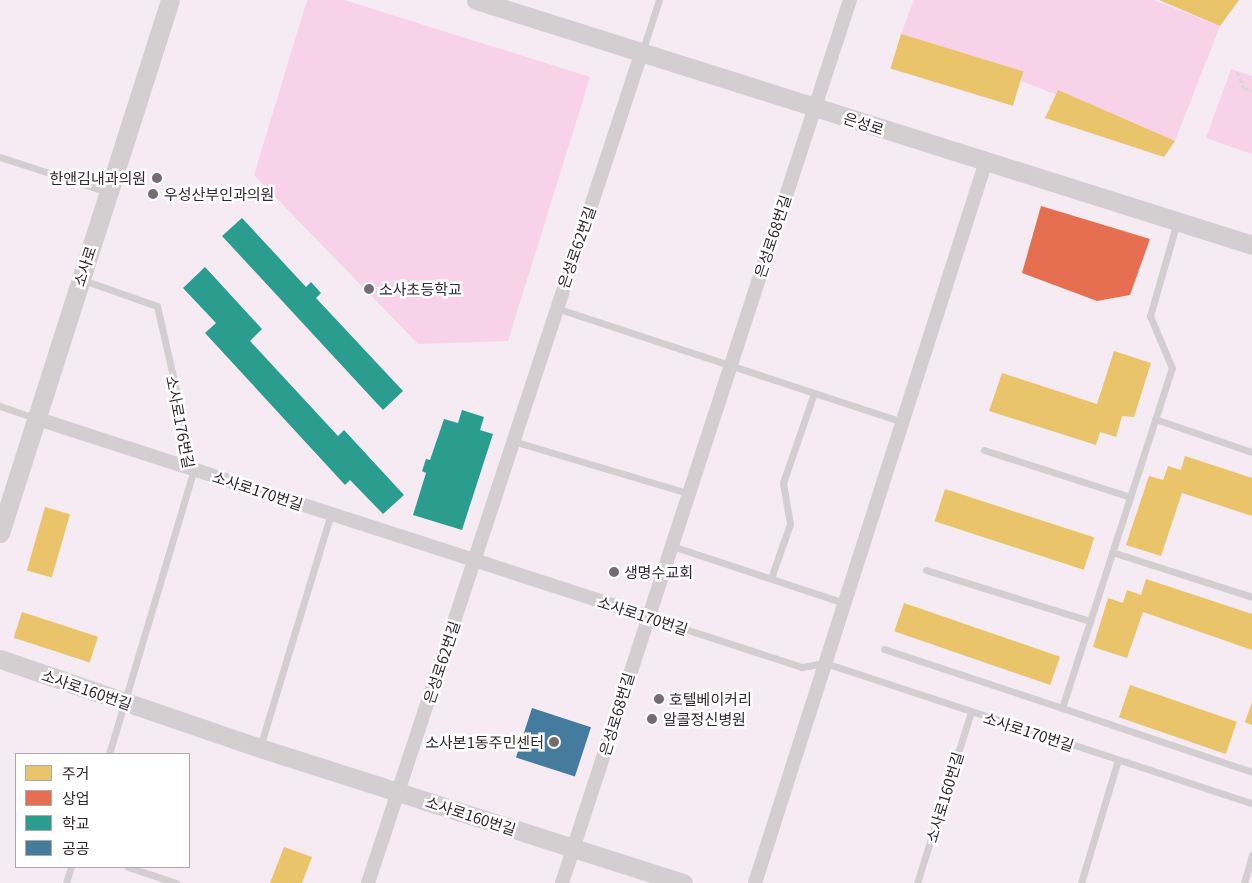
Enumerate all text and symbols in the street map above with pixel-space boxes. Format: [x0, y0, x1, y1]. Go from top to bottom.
street label: 은성로 [842, 108, 886, 138]
place label: 한앤김내과의원 [49, 169, 146, 187]
marker: 한앤김내과의원 [150, 171, 164, 185]
place label: 우성산부인과의원 [164, 185, 274, 203]
marker: 우성산부인과의원 [146, 187, 160, 201]
street label: 은성로68번길 [750, 192, 794, 280]
street label: 은성로62번길 [554, 204, 598, 290]
street label: 소사로 [69, 244, 99, 288]
place label: 소사초등학교 [379, 280, 462, 298]
marker: 소사초등학교 [363, 283, 375, 295]
street label: 소사로176번길 [163, 374, 199, 470]
street label: 소사로170번길 [211, 467, 305, 513]
place label: 생명수교회 [624, 563, 693, 581]
marker: 생명수교회 [608, 566, 620, 578]
street label: 소사로170번길 [596, 592, 690, 638]
street label: 은성로62번길 [419, 618, 463, 706]
street label: 소사로160번길 [40, 665, 134, 713]
street label: 은성로68번길 [595, 670, 637, 758]
place label: 호텔베이커리 [669, 690, 752, 708]
marker: 호텔베이커리 [653, 693, 665, 705]
street label: 소사로170번길 [982, 708, 1076, 754]
place label: 알콜정신병원 [663, 710, 746, 728]
marker: 알콜정신병원 [645, 712, 659, 726]
place label: 소사본1동주민센터 [425, 733, 544, 751]
marker: 소사본1동주민센터 [548, 736, 560, 748]
street label: 소사로160번길 [922, 749, 966, 845]
legend [15, 753, 190, 868]
text: 주거 [62, 762, 90, 783]
text: 상업 [62, 787, 90, 808]
street label: 소사로160번길 [424, 792, 518, 838]
text: 학교 [62, 812, 90, 833]
text: 공공 [62, 837, 90, 858]

